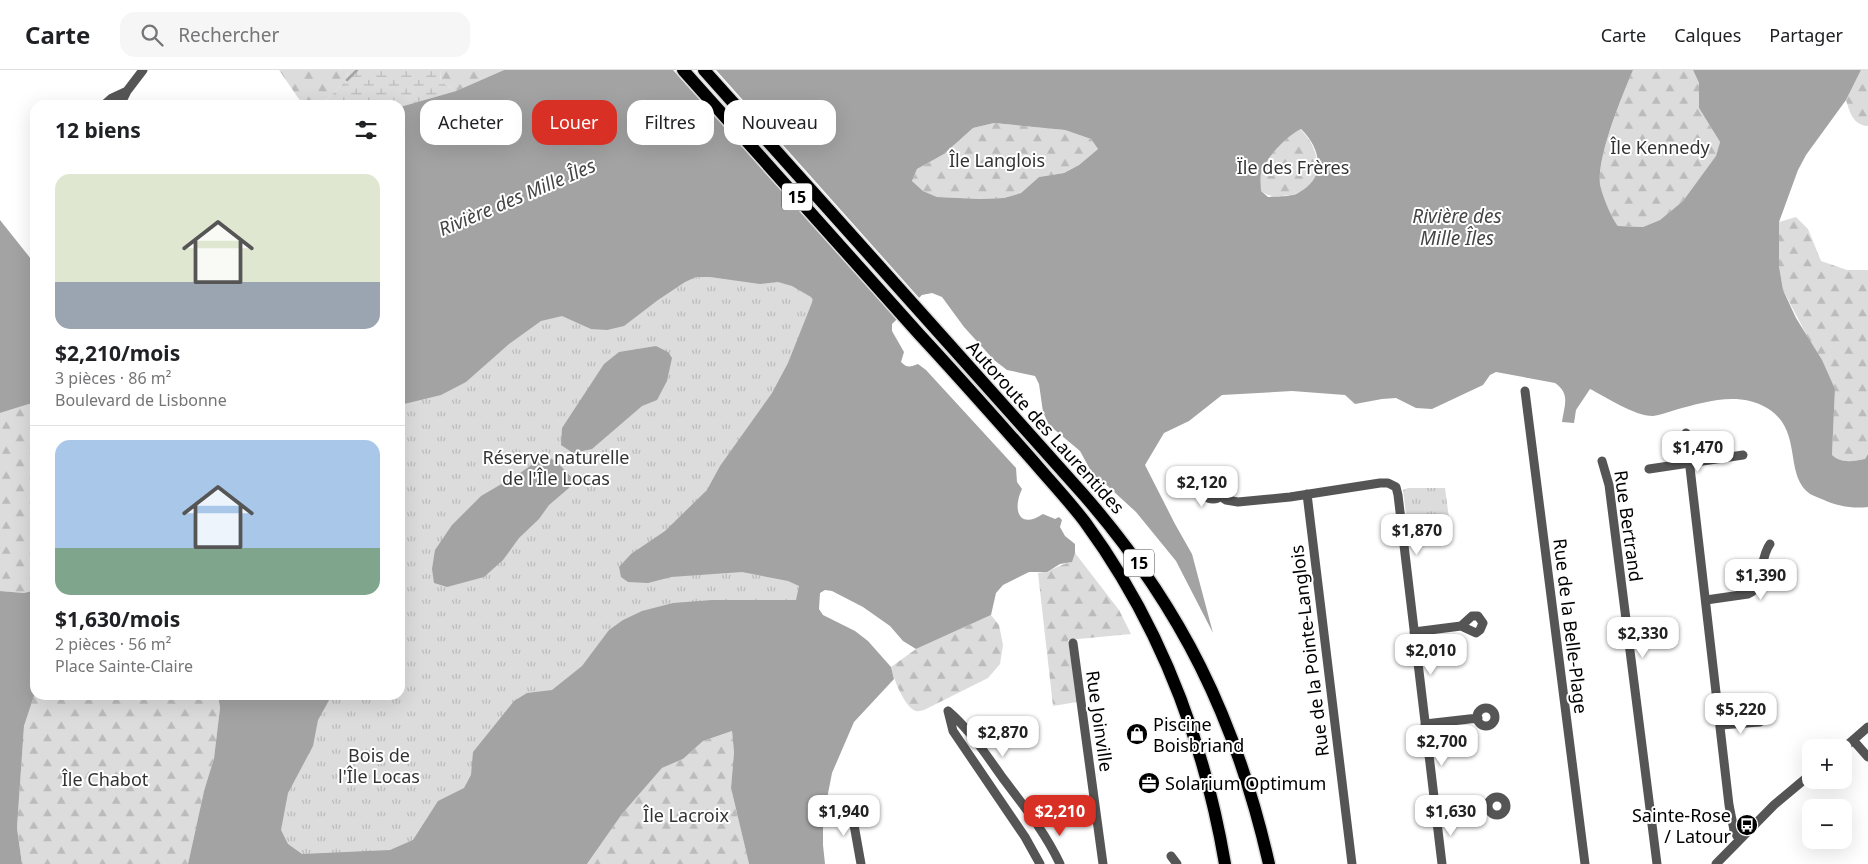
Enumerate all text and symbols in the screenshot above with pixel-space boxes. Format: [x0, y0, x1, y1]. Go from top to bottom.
search box [120, 12, 470, 57]
text: Carte [25, 18, 90, 51]
icon: search [138, 21, 166, 49]
text: Rechercher [178, 22, 279, 48]
text: Carte [1601, 23, 1646, 47]
text: Calques [1674, 23, 1741, 47]
text: Partager [1769, 23, 1843, 47]
chip: Acheter [420, 100, 522, 145]
chip: Louer [532, 100, 617, 145]
chip: Filtres [627, 100, 714, 145]
chip: Nouveau [724, 100, 836, 145]
text: 12 biens [55, 116, 141, 144]
icon: filters [352, 116, 380, 144]
park label: Île Kennedy [1610, 135, 1711, 159]
park label: Île Langlois [949, 148, 1045, 172]
water label: Rivière des Mille Îles [435, 152, 599, 242]
park label: Ïle des Frères [1237, 155, 1349, 179]
road number: 15 [782, 184, 812, 210]
water label: Rivière des Mille Îles [1412, 203, 1502, 251]
icon: home [173, 207, 263, 297]
street label: Autoroute des Laurentides [962, 335, 1130, 519]
text: $2,210/mois [55, 339, 180, 367]
text: 3 pièces · 86 m² [55, 367, 171, 389]
text: Boulevard de Lisbonne [55, 389, 227, 411]
pin: $1,470 [1657, 430, 1739, 473]
text: $1,470 [1673, 436, 1723, 458]
park label: Réserve naturelle de l'Île Locas [482, 445, 630, 490]
pin: $2,120 [1161, 466, 1243, 508]
street label: Rue Bertrand [1609, 469, 1649, 583]
text: $2,120 [1177, 471, 1227, 493]
icon: home [173, 472, 263, 562]
pin: $1,870 [1376, 514, 1458, 556]
text: $1,870 [1392, 519, 1442, 541]
street label: Rue de la Belle-Plage [1548, 537, 1594, 715]
street label: Rue de la Pointe-Langlois [1284, 544, 1334, 758]
road number: 15 [1124, 549, 1154, 576]
pin: $1,390 [1720, 558, 1802, 601]
text: $1,390 [1736, 564, 1786, 586]
text: $1,630/mois [55, 605, 180, 633]
pin: $2,330 [1602, 616, 1684, 659]
text: $2,330 [1618, 622, 1668, 644]
text: 2 pièces · 56 m² [55, 633, 171, 655]
pin: $2,010 [1390, 634, 1472, 676]
text: $2,010 [1406, 639, 1456, 661]
text: Place Sainte-Claire [55, 655, 193, 677]
street label: Rue Joinville [1081, 669, 1119, 773]
pin: $5,220 [1700, 692, 1782, 735]
text: $5,220 [1716, 698, 1766, 720]
place label: Piscine Boisbriand [1153, 712, 1244, 757]
pin: $2,870 [962, 716, 1044, 758]
text: $2,870 [978, 721, 1028, 743]
shop icon: Piscine Boisbriand [1125, 722, 1149, 746]
pin: $2,700 [1401, 724, 1483, 767]
text: $2,700 [1417, 730, 1467, 752]
map controls [1802, 739, 1852, 849]
button: + [1802, 739, 1852, 789]
park label: Bois de l'Île Locas [338, 743, 420, 788]
park label: Île Chabot [62, 767, 149, 791]
office icon: Solarium Optimum [1137, 771, 1161, 795]
place label: Solarium Optimum [1165, 771, 1326, 795]
pin: $1,940 [803, 794, 885, 837]
pin: $2,210 [1019, 794, 1101, 837]
pin: $1,630 [1410, 794, 1492, 837]
button: − [1802, 799, 1852, 849]
text: $1,940 [819, 800, 869, 822]
text: $2,210 [1035, 800, 1085, 822]
text: $1,630 [1426, 800, 1476, 822]
park label: Île Lacroix [643, 803, 729, 827]
place label: Sainte-Rose / Latour [1632, 803, 1732, 848]
bus stop icon: Sainte-Rose / Latour [1735, 813, 1759, 837]

